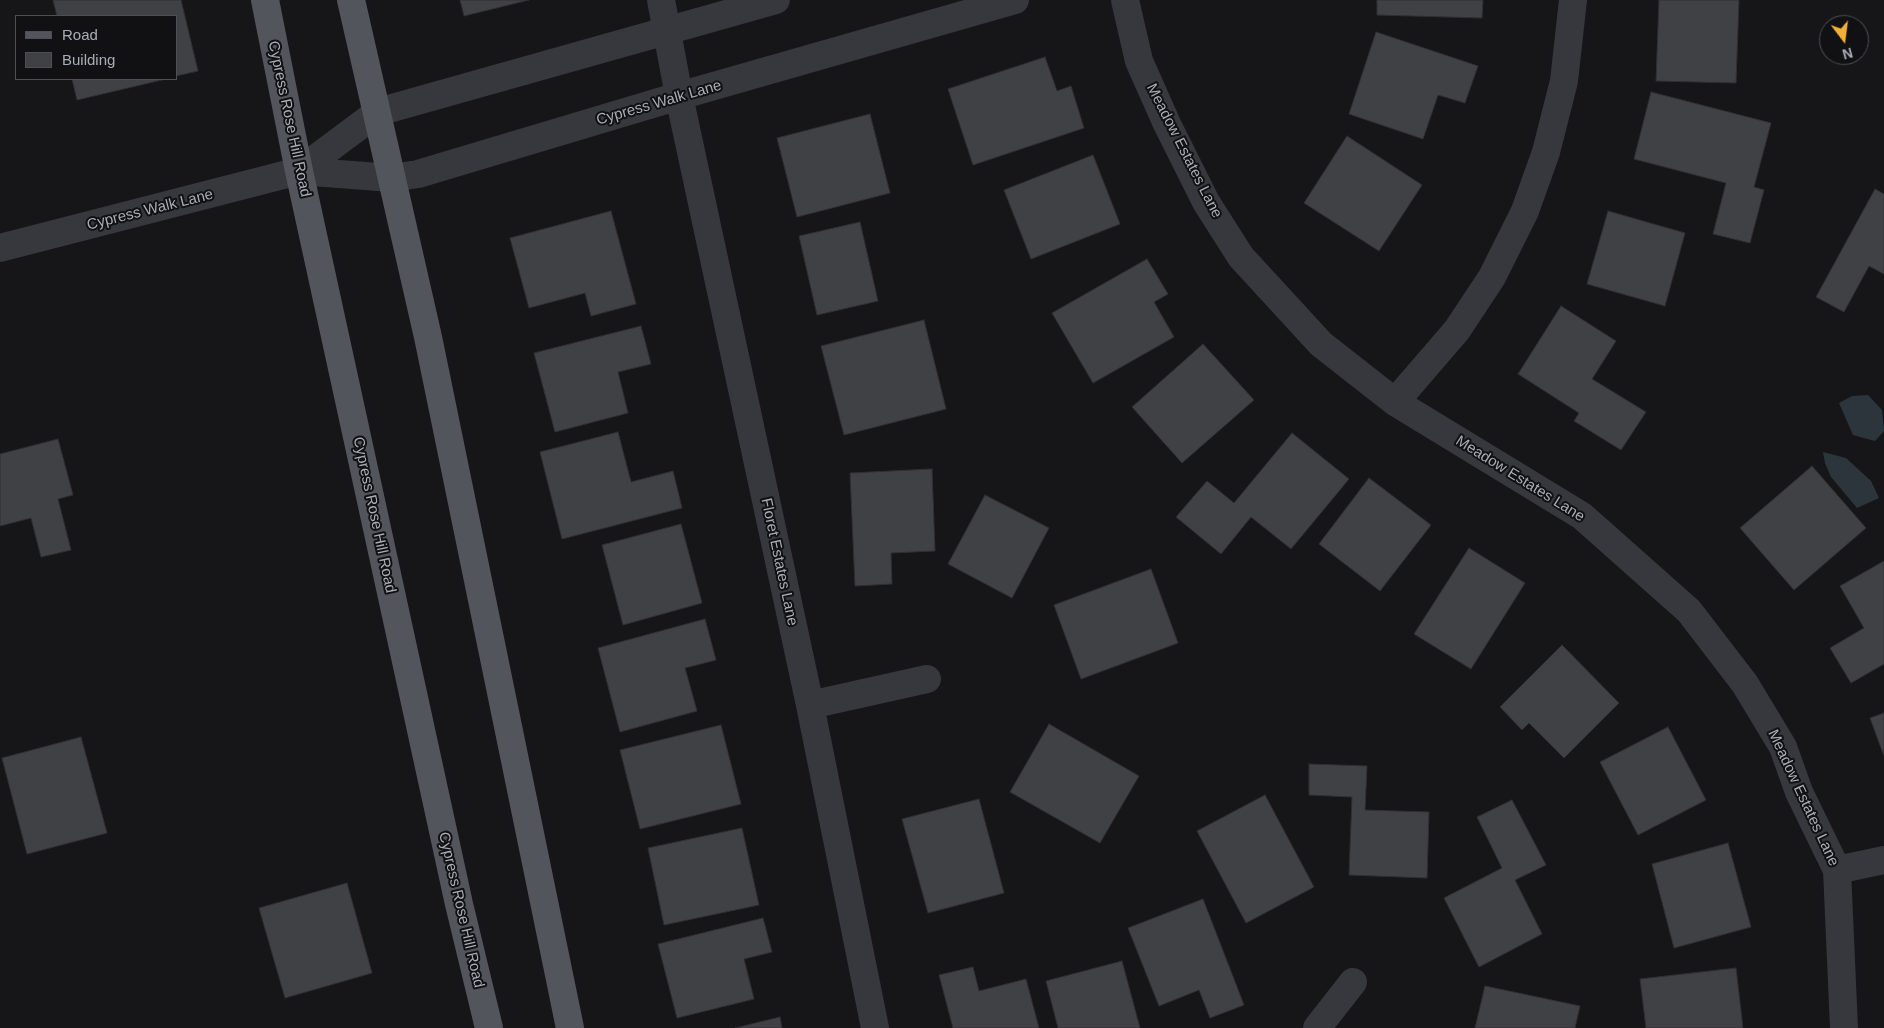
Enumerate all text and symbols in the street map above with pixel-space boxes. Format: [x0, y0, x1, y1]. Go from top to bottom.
legend [15, 15, 178, 80]
north arrow [1819, 15, 1869, 65]
text: Road [62, 26, 98, 43]
street label: Cypress Rose Hill Road [264, 39, 314, 199]
text: N [1841, 44, 1855, 63]
text: Building [62, 51, 115, 68]
street label: Cypress Walk Lane [594, 77, 724, 129]
street label: Meadow Estates Lane [1142, 81, 1226, 221]
street label: Cypress Walk Lane [85, 186, 215, 234]
street label: Meadow Estates Lane [1452, 432, 1588, 526]
street label: Cypress Rose Hill Road [349, 435, 399, 595]
street label: Floret Estates Lane [757, 497, 801, 627]
street label: Meadow Estates Lane [1763, 727, 1843, 869]
street label: Cypress Rose Hill Road [434, 830, 488, 990]

